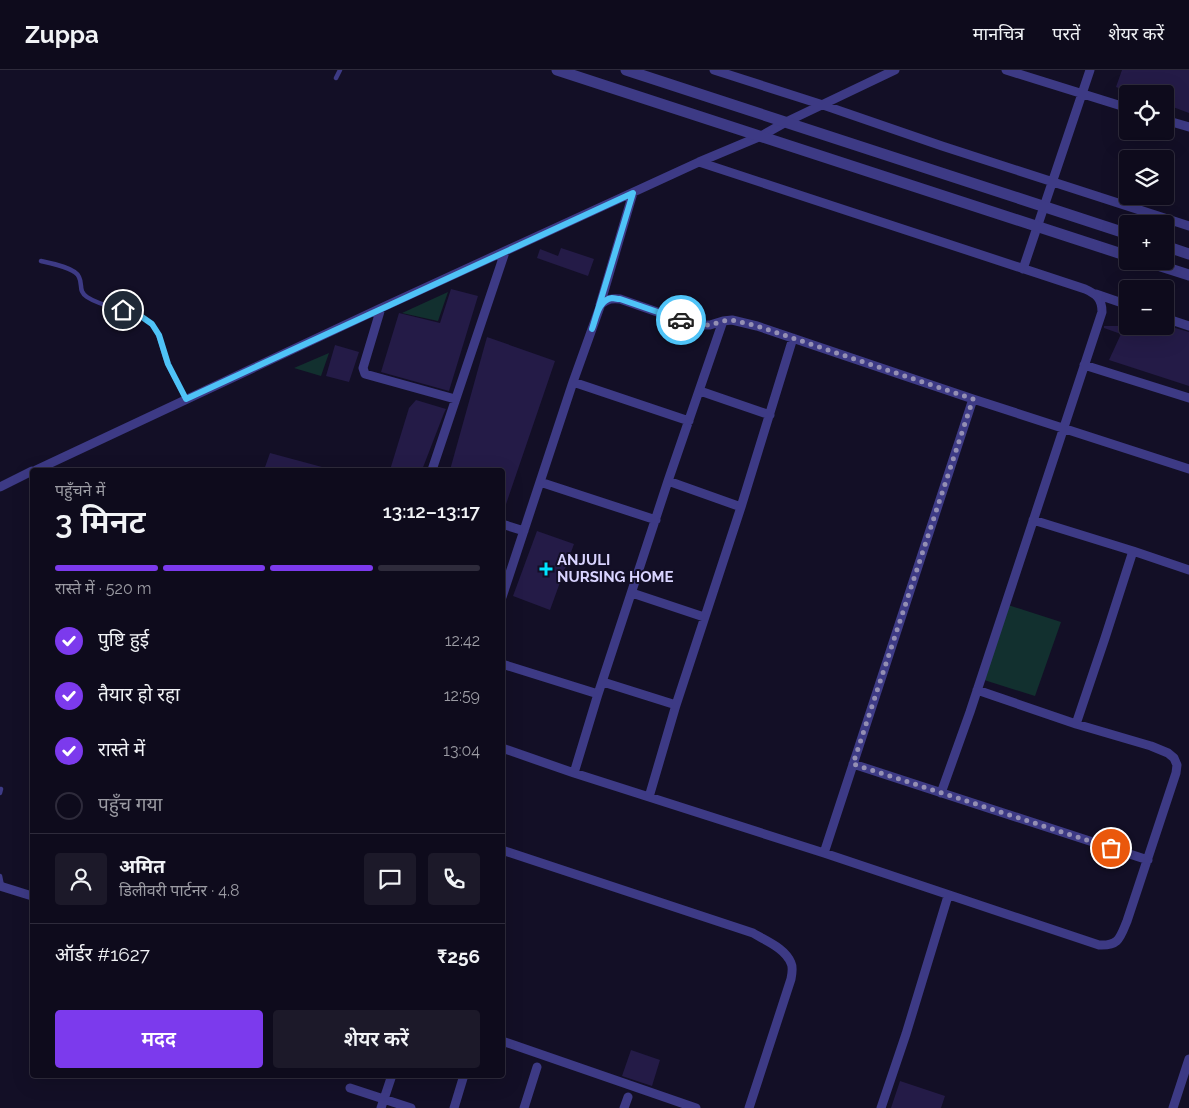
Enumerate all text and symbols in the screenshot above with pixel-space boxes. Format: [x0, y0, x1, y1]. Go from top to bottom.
text: Zuppa [25, 20, 99, 49]
text: मानचित्र [973, 23, 1024, 44]
text: परतें [1052, 23, 1080, 44]
text: शेयर करें [1108, 23, 1164, 44]
map controls [1119, 85, 1174, 335]
button: locate [1119, 85, 1174, 140]
button: layers [1119, 150, 1174, 205]
button: + [1119, 215, 1174, 270]
button: − [1119, 280, 1174, 335]
pin [102, 289, 144, 331]
courier [656, 295, 706, 345]
icon: home [109, 296, 137, 324]
icon: car [667, 306, 695, 334]
text: पहुँचने में [55, 481, 105, 500]
text: 13:12–13:17 [383, 500, 480, 522]
text: 3 मिनट [55, 503, 145, 540]
place label: ANJULI NURSING HOME [557, 551, 674, 586]
marker: ANJULI NURSING HOME [539, 562, 553, 576]
text: रास्ते में · 520 m [55, 579, 152, 598]
icon: check [55, 627, 83, 655]
text: पुष्टि हुई [98, 628, 149, 650]
text: 12:42 [445, 631, 480, 650]
icon: check [55, 682, 83, 710]
text: तैयार हो रहा [98, 683, 180, 705]
text: 12:59 [444, 686, 480, 705]
icon: check [55, 737, 83, 765]
text: रास्ते में [98, 738, 145, 760]
text: 13:04 [443, 741, 480, 760]
text: पहुँच गया [98, 793, 162, 815]
pin [1090, 827, 1132, 869]
icon: bag [1097, 834, 1125, 862]
button: person [55, 853, 107, 905]
button: chat [364, 853, 416, 905]
button: phone [428, 853, 480, 905]
text: अमित [119, 855, 165, 877]
text: डिलीवरी पार्टनर · 4.8 [119, 881, 240, 900]
text: ऑर्डर #1627 [55, 943, 150, 965]
text: ₹256 [437, 945, 480, 967]
button: मदद [55, 1010, 263, 1068]
button: शेयर करें [273, 1010, 480, 1068]

